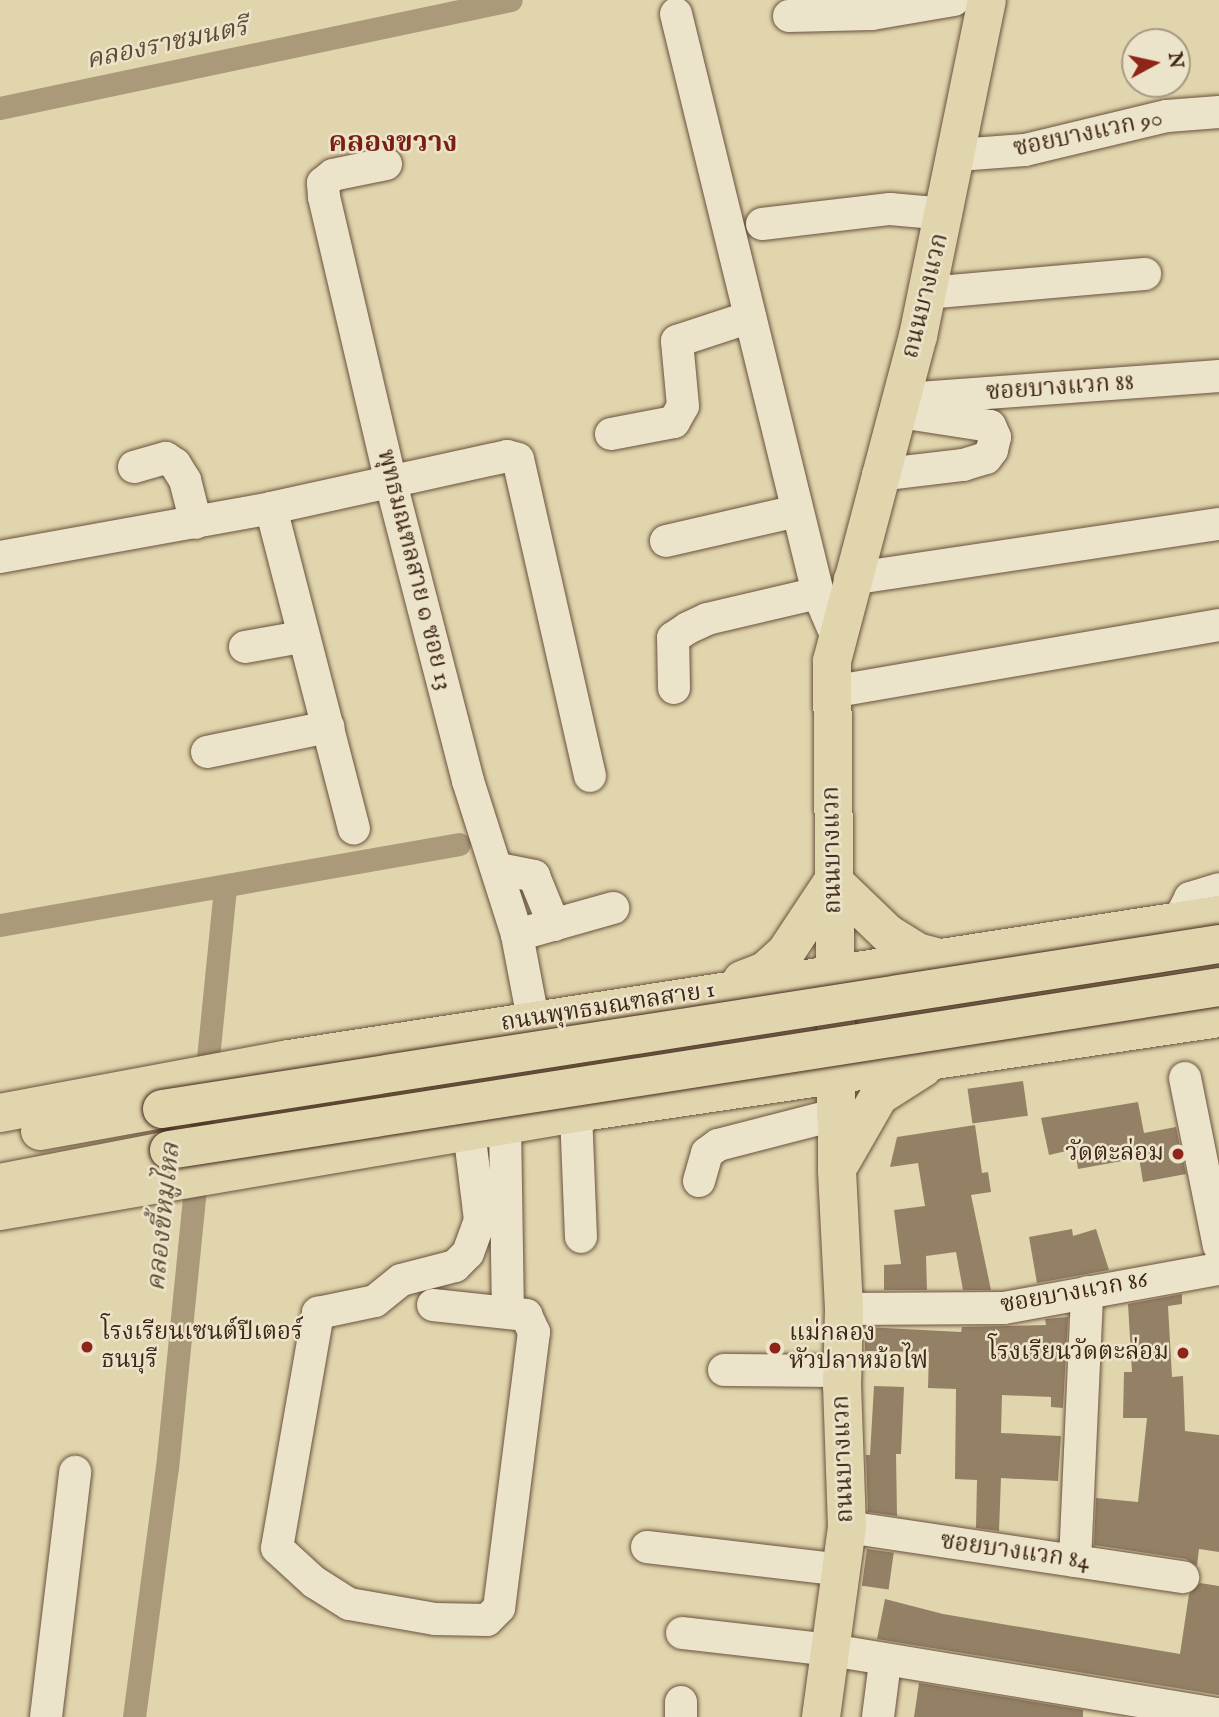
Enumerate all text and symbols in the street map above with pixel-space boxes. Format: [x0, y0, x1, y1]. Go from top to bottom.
water label: คลองราชมนตรี [83, 12, 251, 76]
north arrow [1121, 28, 1191, 98]
text: N [1162, 51, 1188, 70]
street label: ซอยบางแวก 90 [1011, 104, 1165, 164]
district label: คลองขวาง [329, 127, 457, 161]
street label: ถนนบางแวก [897, 230, 955, 362]
street label: ซอยบางแวก 88 [985, 368, 1135, 408]
street label: พุทธมณฑลสาย ๑ ซอย 13 [370, 447, 458, 693]
street label: ถนนบางแวก [817, 786, 849, 914]
street label: ถนนพุทธมณฑลสาย 1 [499, 976, 717, 1038]
place label: วัดตะล่อม [1065, 1140, 1164, 1168]
water label: คลองขี้หมูไหล [141, 1141, 187, 1293]
marker: วัดตะล่อม [1170, 1146, 1186, 1162]
street label: ซอยบางแวก 86 [998, 1266, 1150, 1320]
place label: โรงเรียนเซนต์ปีเตอร์ ธนบุรี [101, 1319, 303, 1375]
place label: แม่กลอง หัวปลาหม้อไฟ [789, 1320, 928, 1376]
marker: โรงเรียนเซนต์ปีเตอร์ ธนบุรี [79, 1339, 95, 1355]
place label: โรงเรียนวัดตะล่อม [988, 1339, 1169, 1367]
marker: แม่กลอง หัวปลาหม้อไฟ [767, 1340, 783, 1356]
marker: โรงเรียนวัดตะล่อม [1175, 1345, 1191, 1361]
street label: ถนนบางแวก [827, 1395, 861, 1523]
street label: ซอยบางแวก 84 [938, 1527, 1092, 1577]

